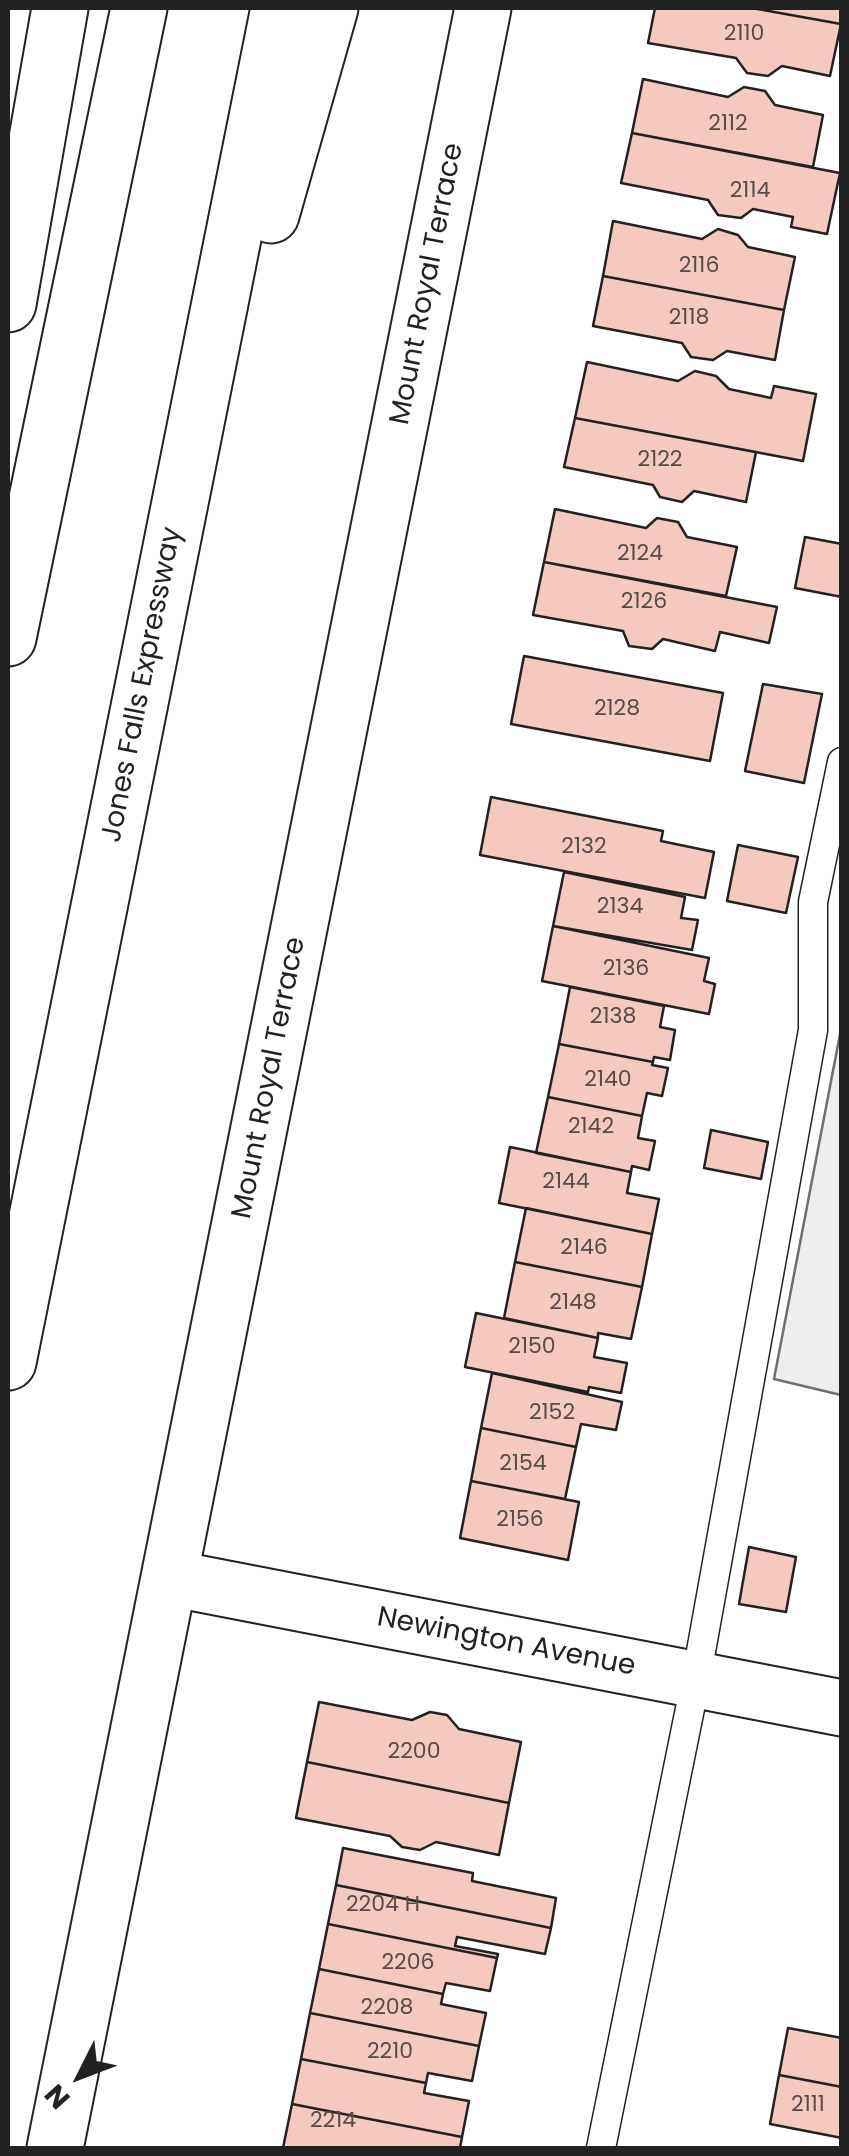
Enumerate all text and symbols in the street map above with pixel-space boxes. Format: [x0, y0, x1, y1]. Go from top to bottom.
house number: 2110 [724, 21, 764, 47]
house number: 2112 [708, 111, 748, 137]
street label: Mount Royal Terrace [384, 140, 472, 428]
house number: 2114 [730, 178, 770, 204]
house number: 2116 [679, 253, 719, 279]
house number: 2118 [669, 305, 709, 331]
house number: 2122 [638, 447, 682, 473]
street label: Jones Falls Expressway [96, 525, 190, 845]
house number: 2124 [617, 541, 663, 567]
house number: 2126 [621, 589, 667, 615]
house number: 2128 [594, 696, 640, 722]
house number: 2132 [561, 834, 607, 860]
house number: 2134 [597, 894, 643, 920]
street label: Mount Royal Terrace [226, 934, 314, 1222]
house number: 2136 [603, 956, 649, 982]
house number: 2138 [590, 1004, 636, 1030]
house number: 2140 [584, 1067, 632, 1093]
house number: 2142 [568, 1114, 614, 1140]
house number: 2144 [542, 1169, 590, 1195]
house number: 2146 [560, 1235, 608, 1261]
house number: 2148 [549, 1290, 597, 1316]
house number: 2150 [508, 1334, 556, 1360]
house number: 2152 [529, 1400, 575, 1426]
house number: 2154 [499, 1451, 547, 1477]
house number: 2156 [496, 1507, 544, 1533]
street label: Newington Avenue [374, 1601, 638, 1685]
house number: 2200 [388, 1739, 440, 1765]
house number: 2204 H [346, 1892, 420, 1918]
house number: 2206 [381, 1950, 435, 1976]
house number: 2208 [361, 1995, 413, 2021]
north arrow [30, 2026, 130, 2126]
house number: 2210 [367, 2039, 413, 2065]
text: N [36, 2076, 79, 2117]
house number: 2111 [791, 2092, 825, 2118]
house number: 2214 [310, 2108, 356, 2134]

